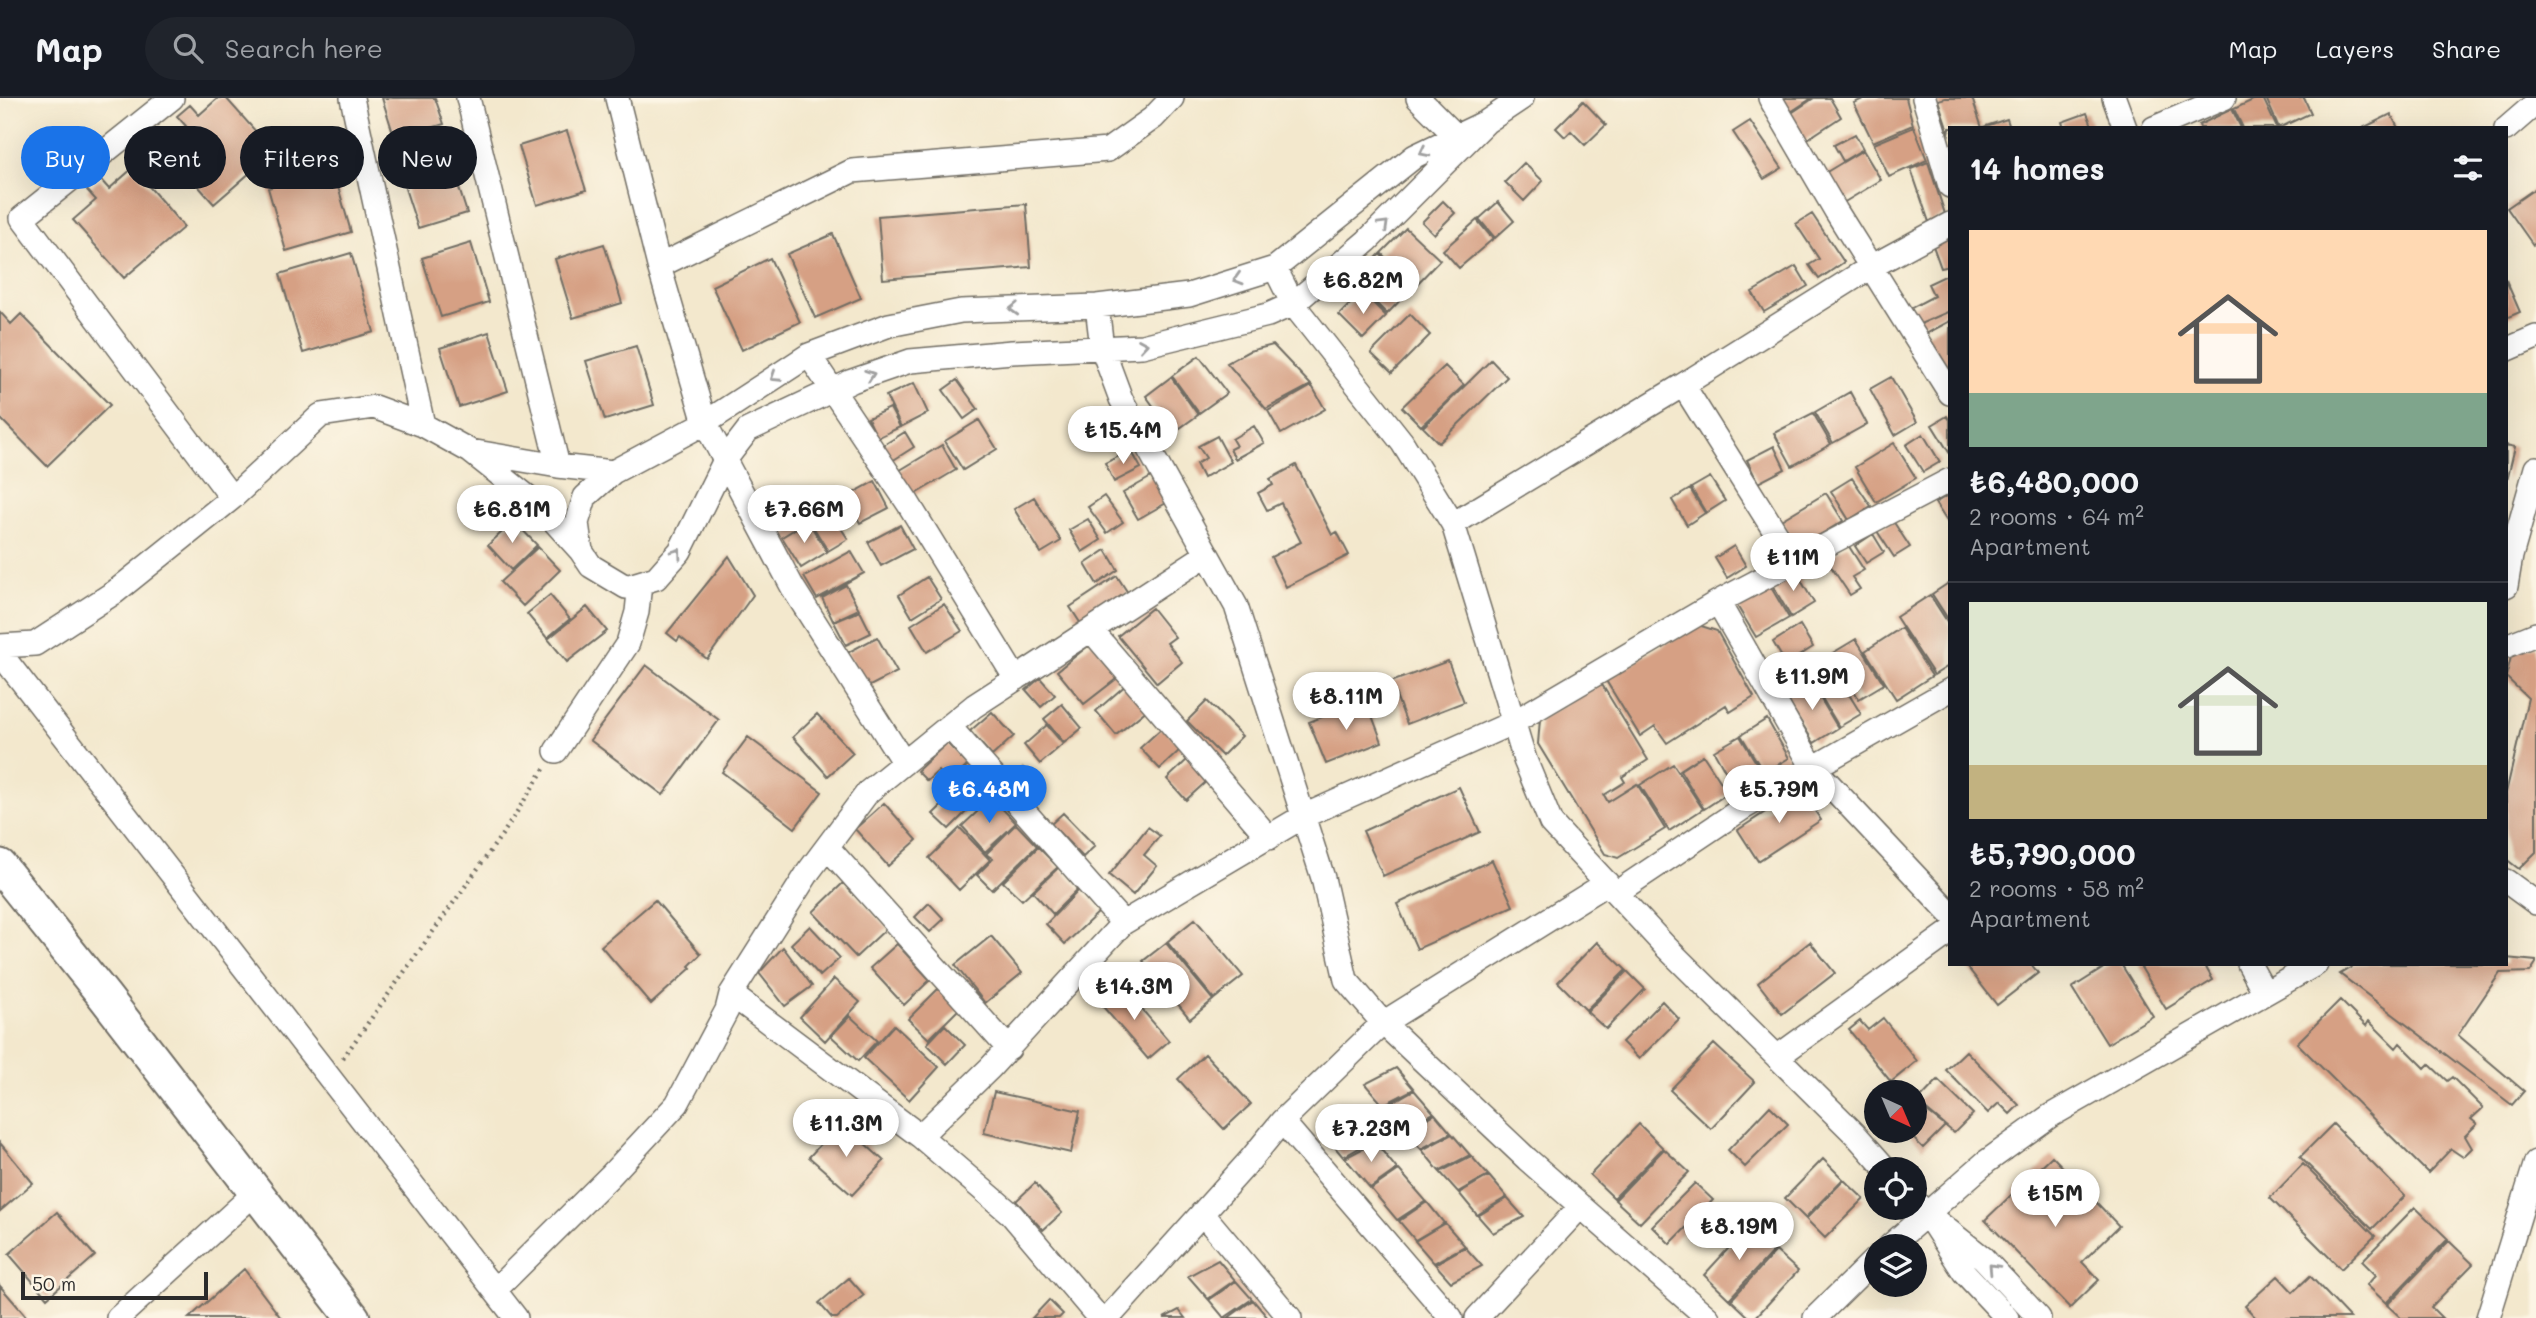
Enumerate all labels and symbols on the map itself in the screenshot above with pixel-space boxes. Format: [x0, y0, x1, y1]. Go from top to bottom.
one-way arrow [1419, 144, 1432, 158]
one-way arrow [1376, 220, 1389, 233]
pin: ₺6.82M [1306, 256, 1420, 316]
one-way arrow [1233, 271, 1245, 286]
one-way arrow [1008, 302, 1019, 317]
one-way arrow [1137, 338, 1149, 353]
one-way arrow [770, 368, 783, 381]
one-way arrow [863, 369, 875, 383]
pin: ₺15.4M [1066, 406, 1180, 466]
pin: ₺6.81M [455, 486, 569, 545]
pin: ₺7.66M [747, 486, 861, 545]
pin: ₺11M [1752, 533, 1834, 593]
one-way arrow [668, 548, 681, 561]
pin: ₺11.9M [1755, 652, 1869, 712]
pin: ₺8.11M [1289, 672, 1403, 732]
pin: ₺6.48M [932, 766, 1046, 825]
pin: ₺5.79M [1722, 766, 1836, 825]
pin: ₺14.3M [1077, 962, 1191, 1022]
north arrow [1864, 1080, 1927, 1143]
pin: ₺11.3M [789, 1100, 903, 1159]
pin: ₺7.23M [1314, 1104, 1428, 1164]
pin: ₺15M [2014, 1170, 2096, 1229]
pin: ₺8.19M [1682, 1202, 1796, 1262]
one-way arrow [1988, 1263, 2001, 1276]
scale bar [21, 1269, 208, 1301]

